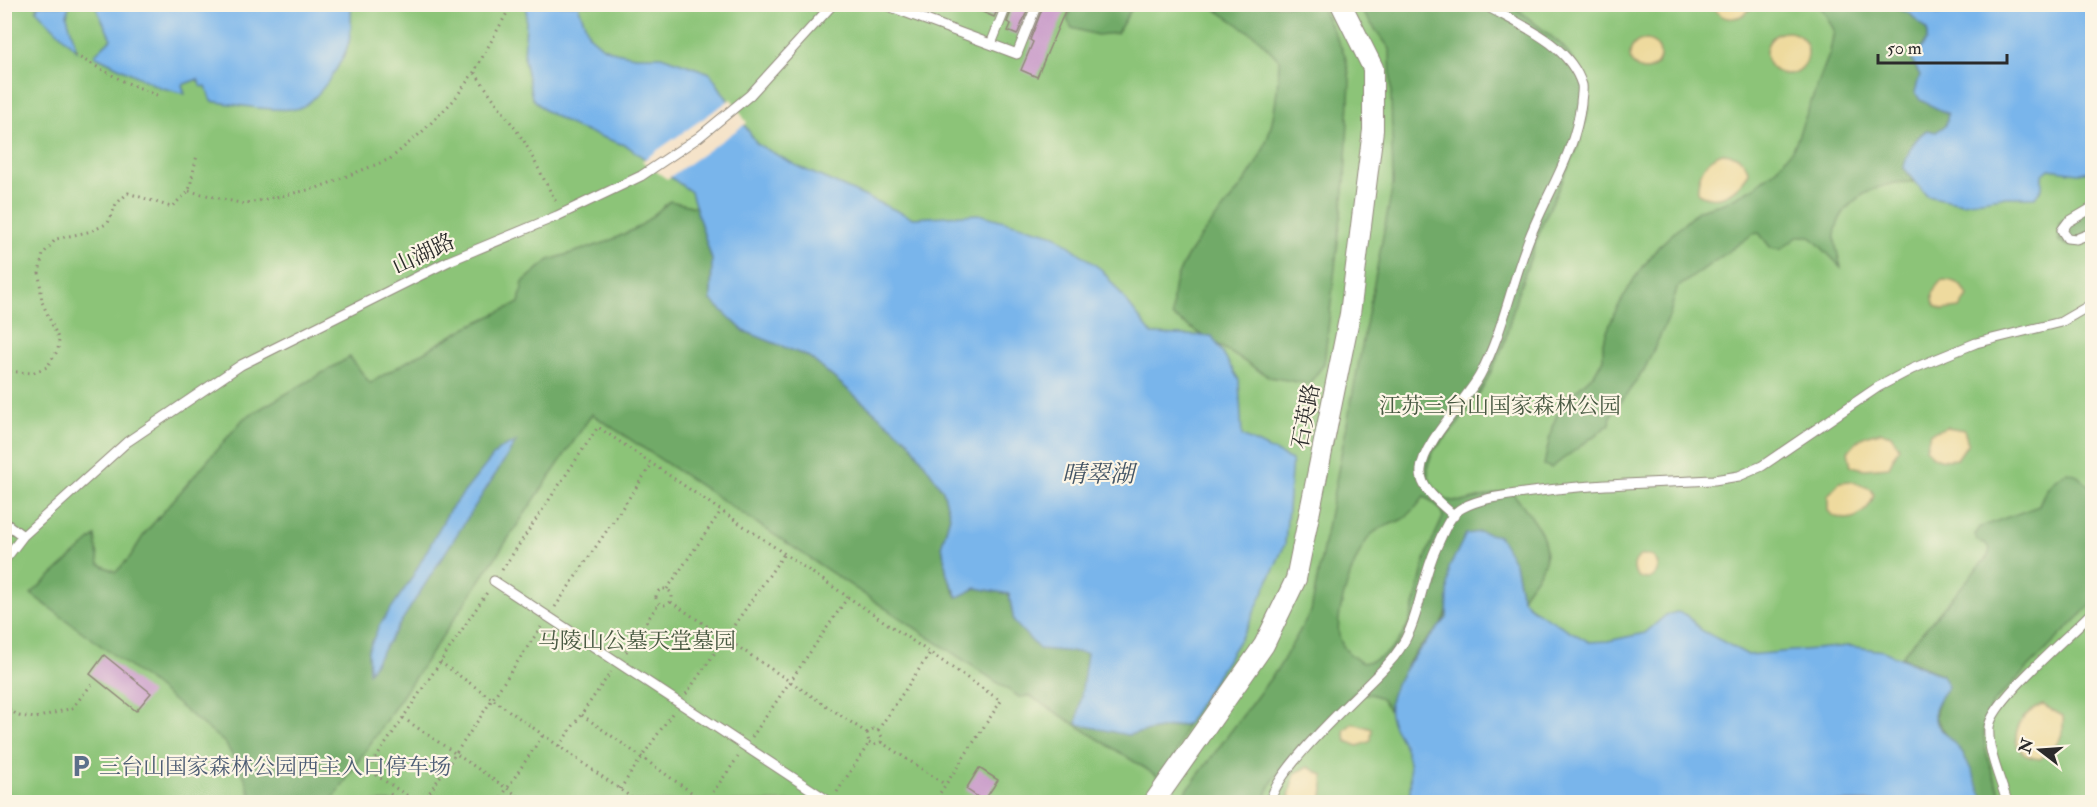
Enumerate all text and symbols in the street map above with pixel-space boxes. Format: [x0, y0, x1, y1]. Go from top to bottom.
scale bar [1878, 27, 2007, 65]
text: 50 m [1887, 37, 1922, 60]
street label: 山湖路 [388, 227, 459, 281]
street label: 石英路 [1286, 381, 1326, 451]
park label: 江苏三台山国家森林公园 [1379, 392, 1621, 420]
water label: 晴翠湖 [1062, 459, 1138, 490]
park label: 马陵山公墓天堂墓园 [538, 627, 736, 655]
north arrow [2010, 720, 2070, 780]
text: N [2015, 735, 2038, 757]
parking icon: 三台山国家森林公园西主入口停车场 [68, 753, 94, 779]
place label: 三台山国家森林公园西主入口停车场 [99, 753, 451, 781]

